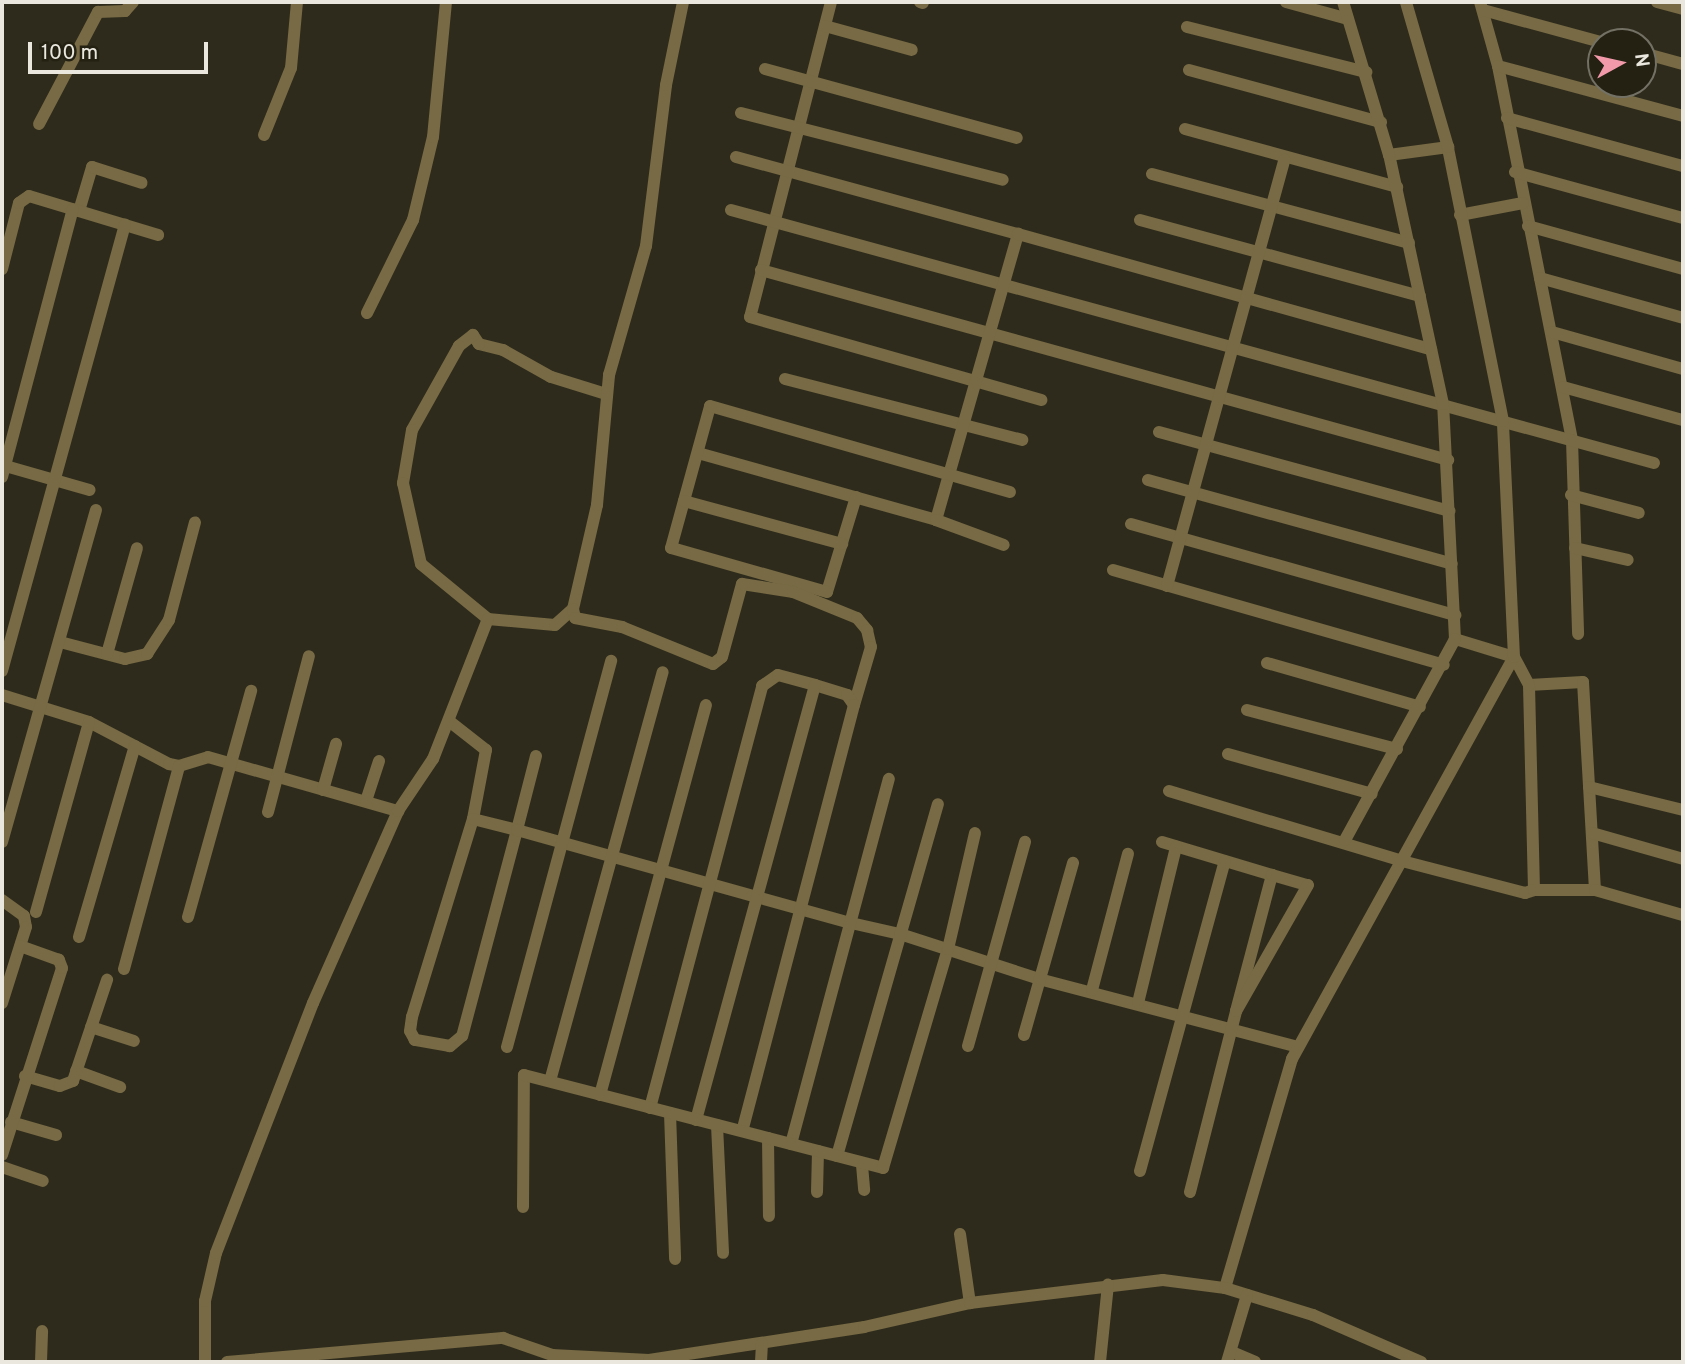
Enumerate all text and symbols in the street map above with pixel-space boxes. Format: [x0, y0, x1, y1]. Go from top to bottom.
scale bar [32, 28, 212, 72]
north arrow [1587, 28, 1657, 98]
text: 100 m [41, 40, 98, 67]
text: N [1628, 52, 1654, 69]

